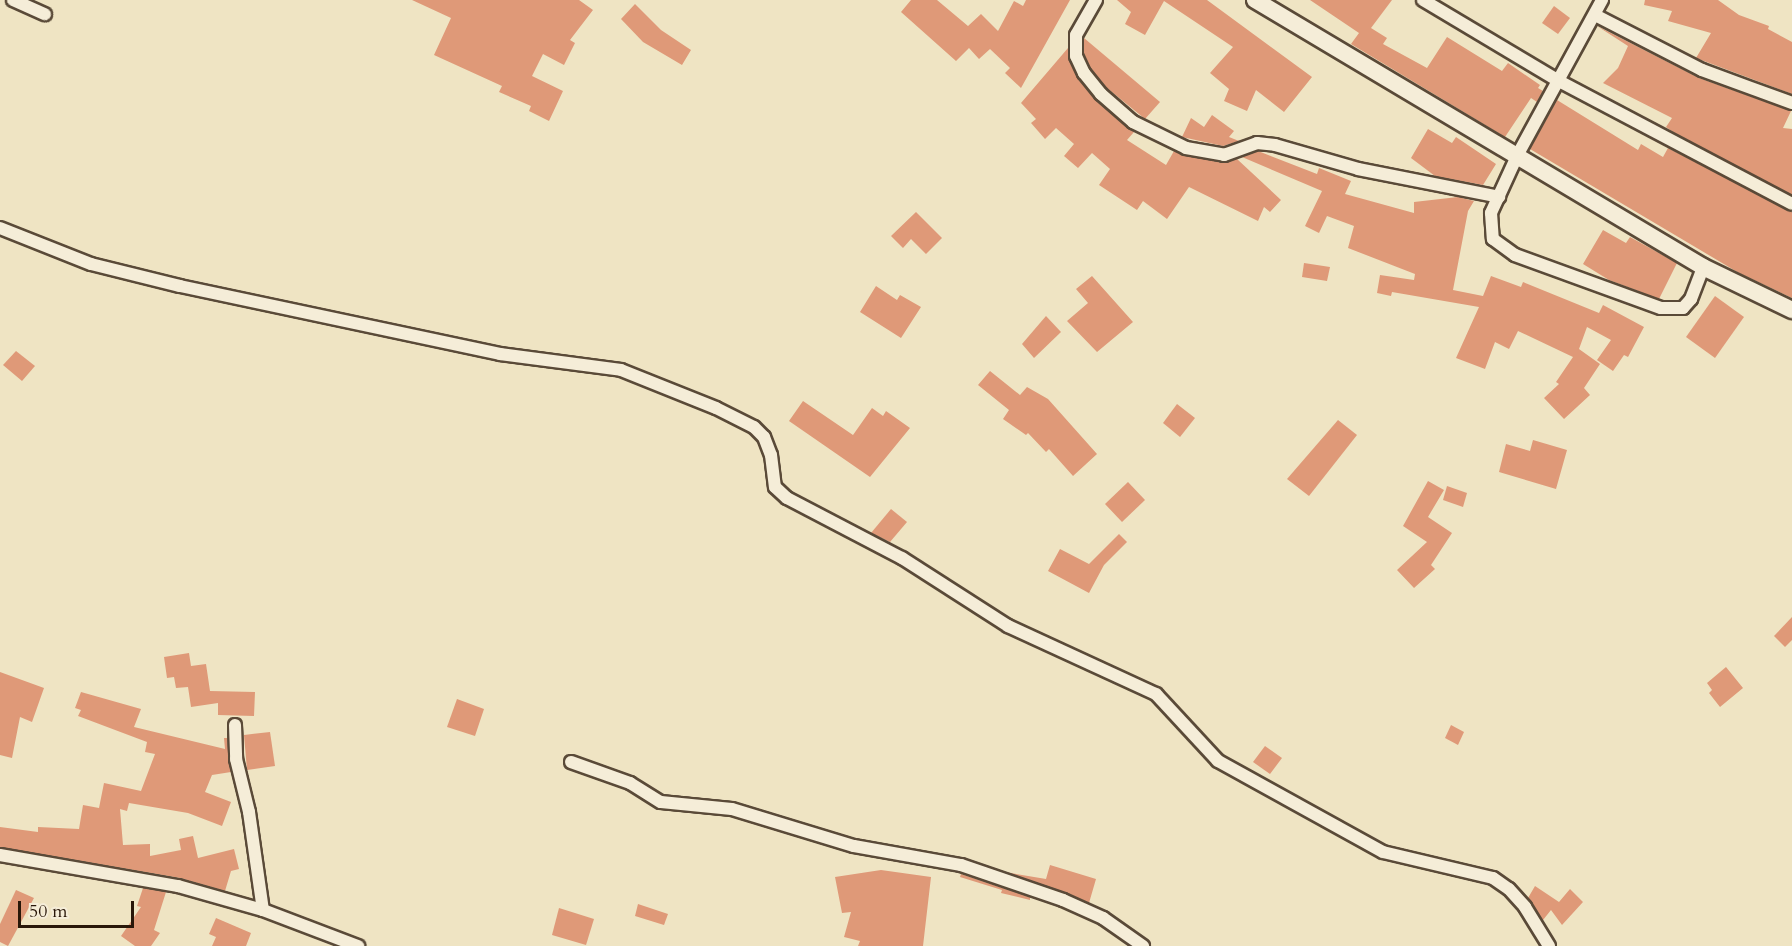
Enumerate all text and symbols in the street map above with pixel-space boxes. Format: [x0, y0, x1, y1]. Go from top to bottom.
scale bar [21, 889, 136, 927]
text: 50 m [29, 899, 68, 924]

